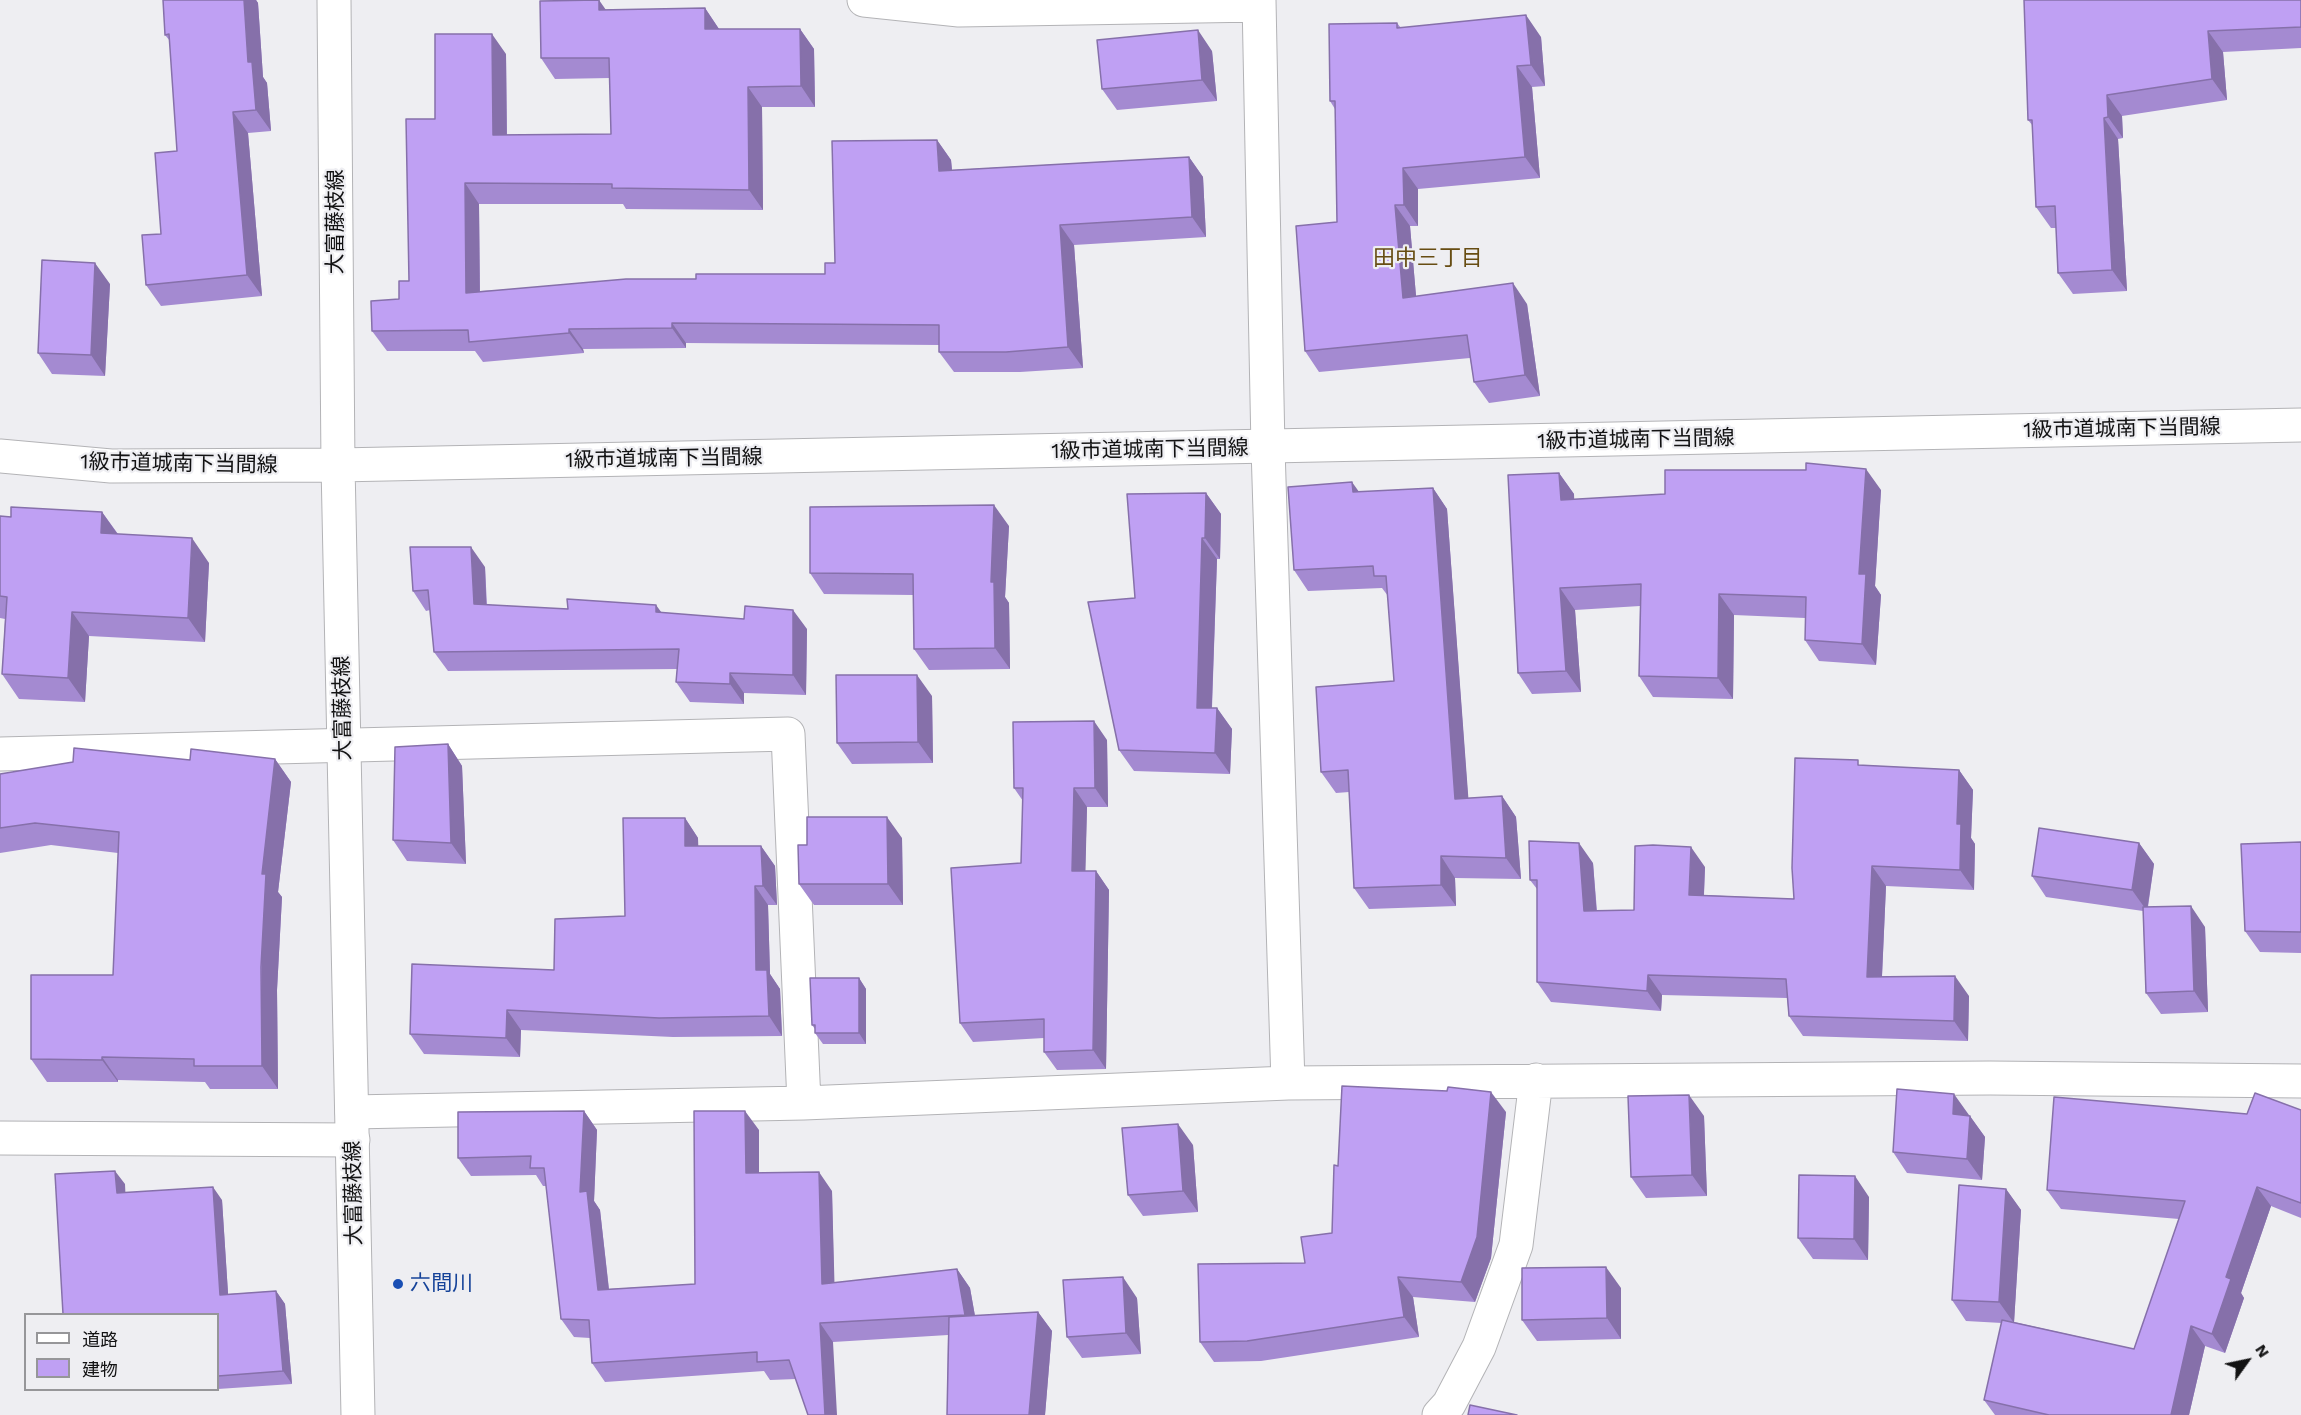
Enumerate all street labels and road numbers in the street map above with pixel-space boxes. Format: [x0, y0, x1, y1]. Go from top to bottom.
street label: 大富藤枝線 [323, 170, 349, 274]
street label: 1級市道城南下当間線 [2023, 415, 2221, 443]
street label: 1級市道城南下当間線 [1537, 426, 1735, 454]
street label: 1級市道城南下当間線 [1051, 436, 1249, 464]
street label: 1級市道城南下当間線 [565, 445, 763, 473]
street label: 1級市道城南下当間線 [80, 450, 278, 478]
street label: 大富藤枝線 [329, 655, 357, 761]
street label: 大富藤枝線 [340, 1140, 368, 1246]

